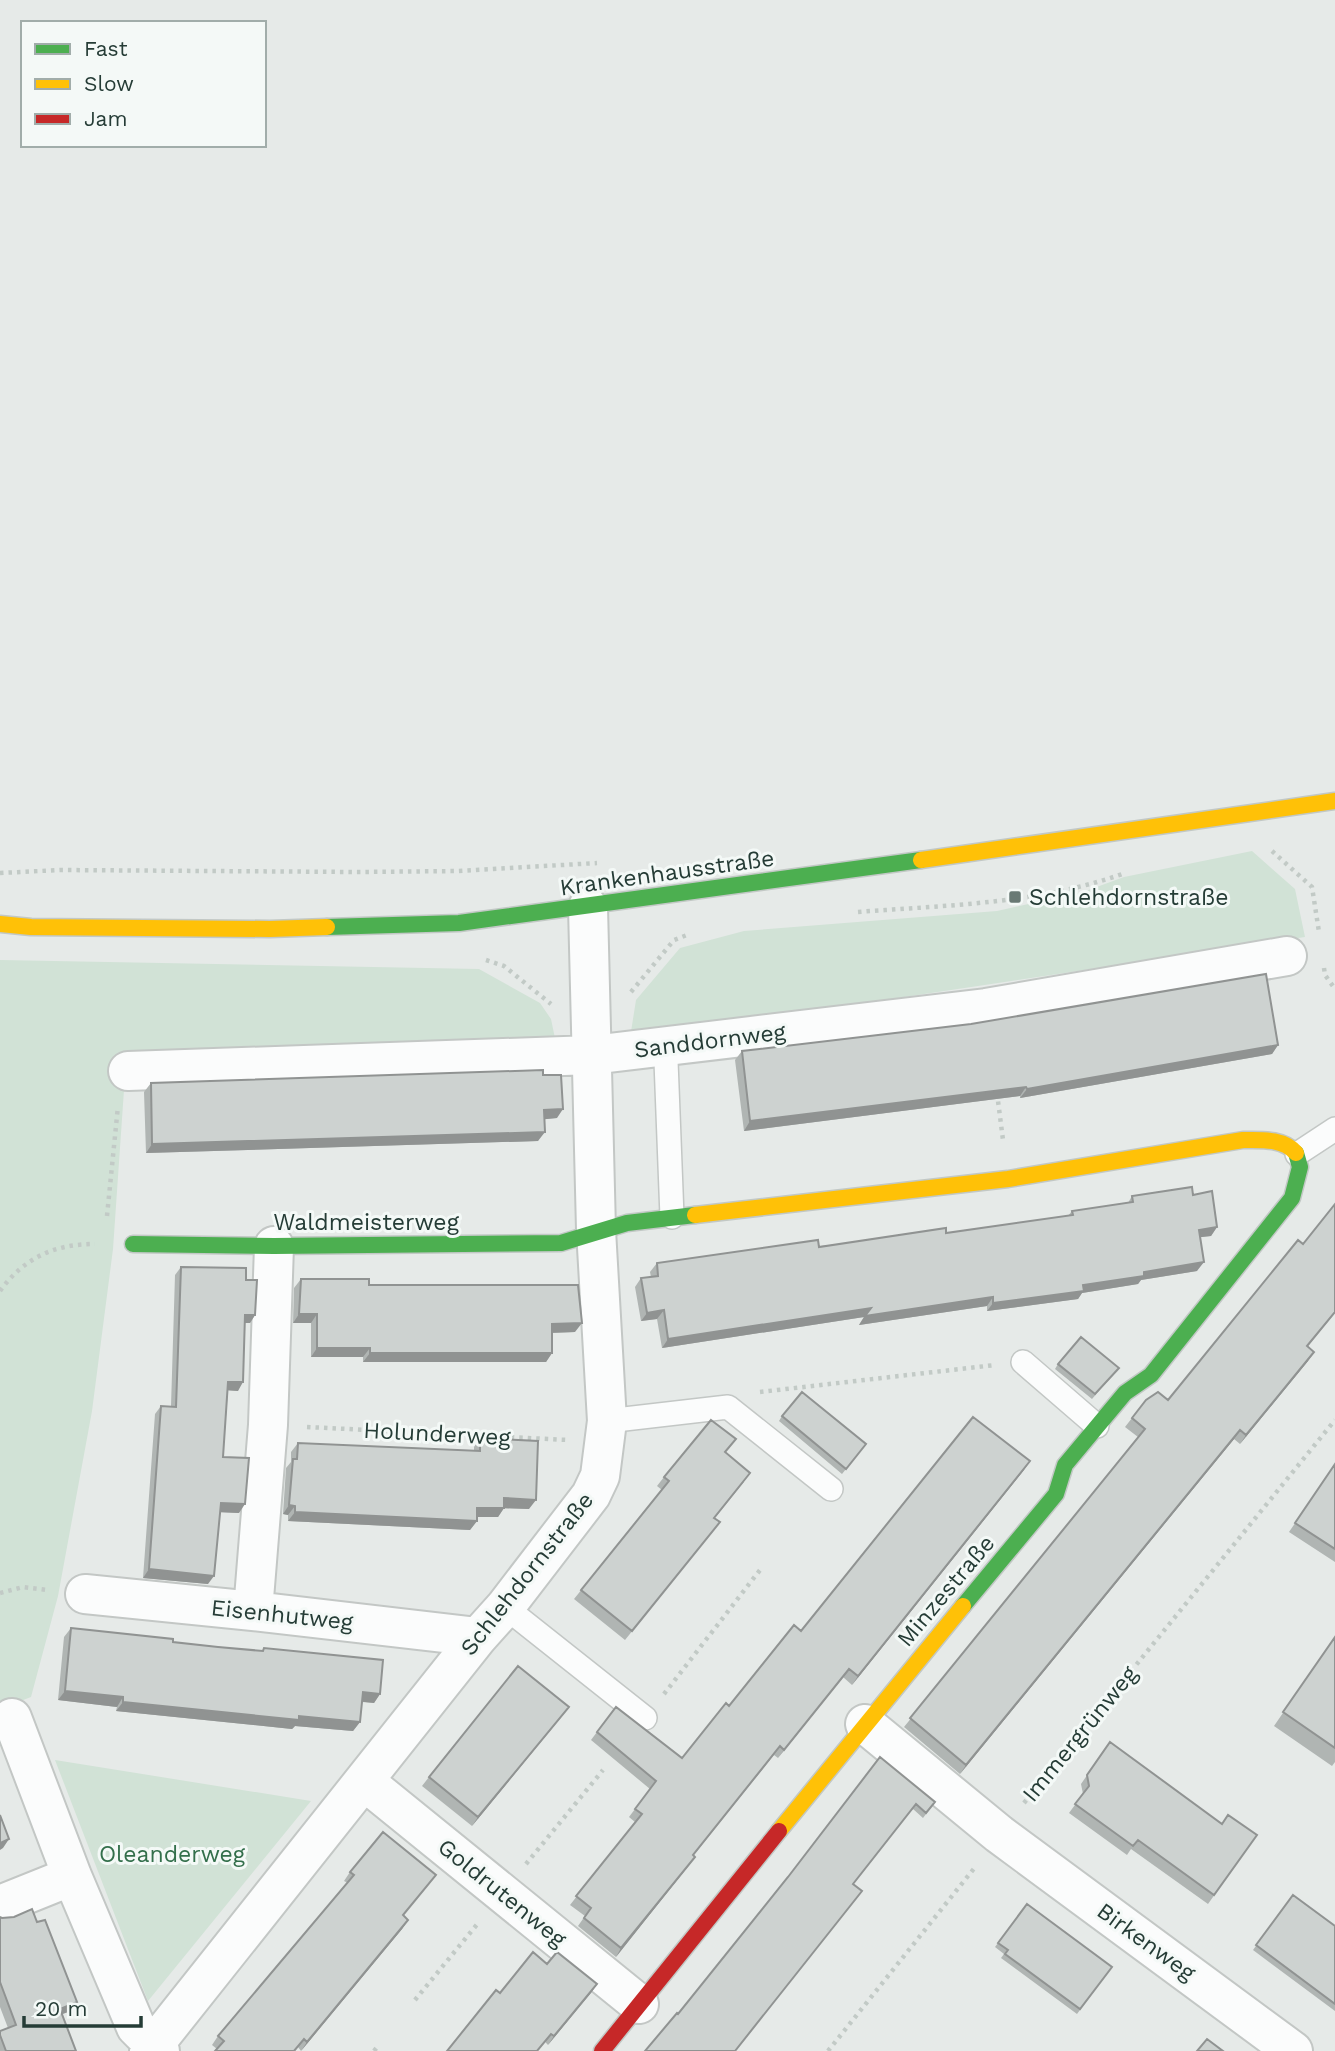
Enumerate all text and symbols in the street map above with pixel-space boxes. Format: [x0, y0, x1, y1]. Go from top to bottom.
legend [21, 21, 266, 147]
text: Fast [84, 36, 128, 61]
text: Slow [84, 71, 134, 96]
text: Jam [84, 106, 127, 131]
street label: Krankenhausstraße [558, 845, 776, 901]
place label: Schlehdornstraße [1029, 884, 1229, 911]
marker: Schlehdornstraße [1007, 889, 1023, 905]
street label: Sanddornweg [633, 1018, 788, 1064]
street label: Waldmeisterweg [273, 1209, 460, 1236]
street label: Holunderweg [363, 1417, 512, 1451]
street label: Schlehdornstraße [455, 1487, 599, 1661]
street label: Minzestraße [892, 1530, 1000, 1652]
street label: Eisenhutweg [210, 1594, 355, 1636]
street label: Immergrünweg [1017, 1660, 1143, 1807]
street label: Goldrutenweg [433, 1833, 572, 1953]
park label: Oleanderweg [99, 1841, 246, 1868]
street label: Birkenweg [1092, 1897, 1201, 1987]
scale bar [24, 1984, 142, 2028]
text: 20 m [35, 1996, 87, 2021]

